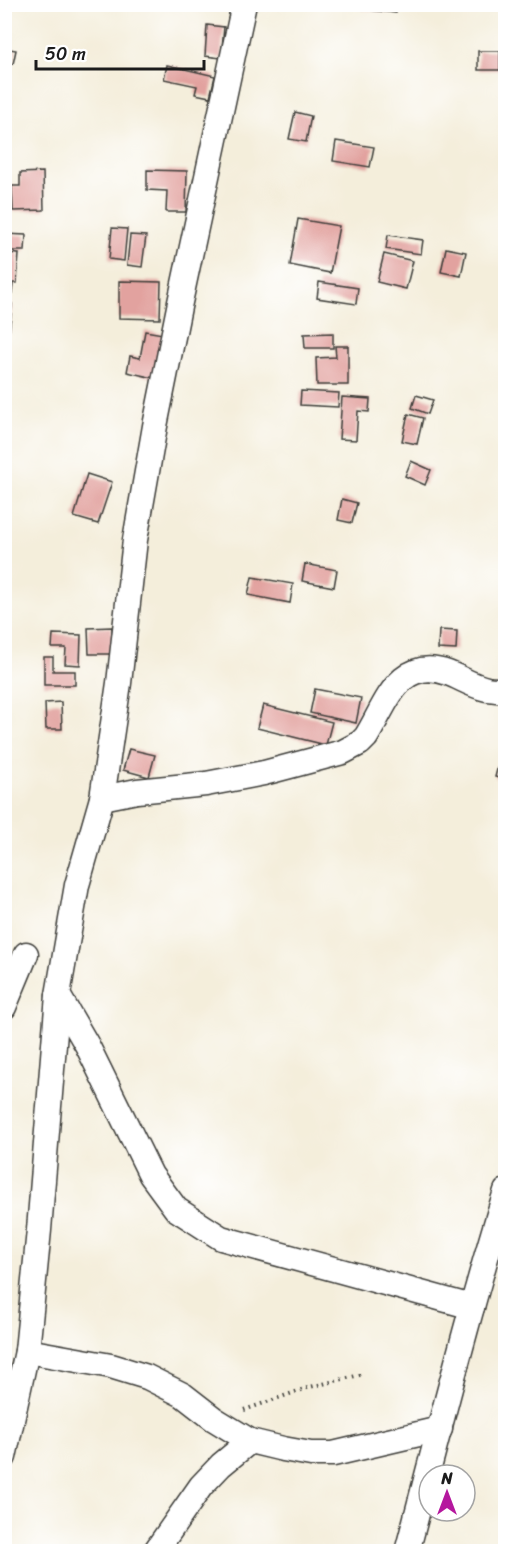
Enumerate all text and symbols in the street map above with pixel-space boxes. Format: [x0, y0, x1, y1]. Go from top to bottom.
scale bar [36, 33, 204, 71]
text: 50 m [45, 38, 86, 70]
north arrow [417, 1463, 477, 1523]
text: N [440, 1464, 453, 1493]

